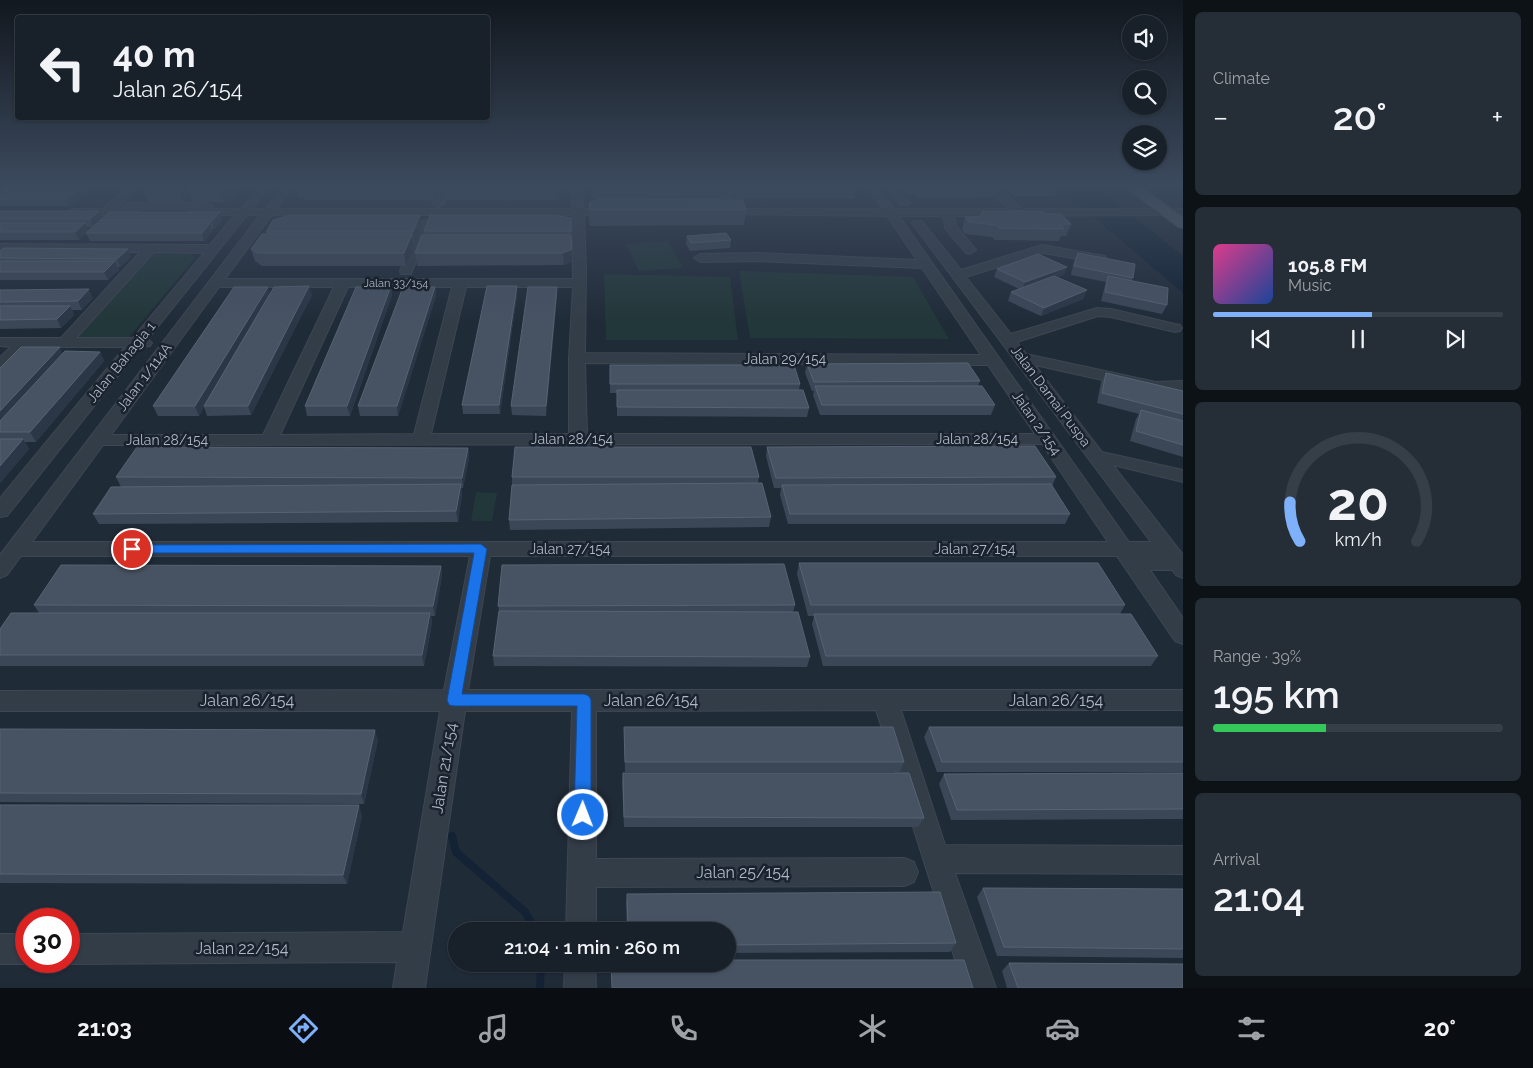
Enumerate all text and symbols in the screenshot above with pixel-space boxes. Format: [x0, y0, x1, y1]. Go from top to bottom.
map controls [1122, 15, 1167, 170]
button: sound [1122, 15, 1167, 60]
text: 40 m [113, 34, 195, 75]
icon: left [30, 35, 95, 100]
text: Climate [1213, 69, 1270, 88]
button: search [1122, 70, 1167, 115]
text: Jalan 26/154 [113, 76, 243, 102]
text: 20° [1333, 94, 1387, 139]
text: − [1213, 101, 1228, 134]
text: + [1491, 101, 1503, 134]
button: layers [1122, 125, 1167, 170]
text: 105.8 FM [1288, 254, 1367, 276]
text: Music [1288, 276, 1332, 295]
street label: Jalan 33/154 [364, 277, 428, 290]
street label: Jalan Bahagia 1 [84, 318, 158, 406]
icon: previous [1247, 325, 1275, 353]
icon: pause [1344, 325, 1372, 353]
icon: next [1441, 325, 1469, 353]
street label: Jalan 1/114A [113, 340, 175, 414]
street label: Jalan Damai Puspa [1008, 342, 1094, 450]
street label: Jalan 29/154 [744, 351, 827, 367]
street label: Jalan 2/154 [1009, 388, 1065, 458]
street label: Jalan 28/154 [531, 431, 614, 447]
street label: Jalan 28/154 [936, 431, 1019, 447]
street label: Jalan 28/154 [126, 432, 209, 448]
text: 20 [1327, 471, 1389, 532]
pin [111, 528, 153, 570]
text: km/h [1334, 529, 1382, 550]
icon: arrive [118, 535, 146, 563]
street label: Jalan 27/154 [530, 541, 611, 557]
street label: Jalan 27/154 [935, 541, 1016, 557]
text: Range · 39% [1213, 647, 1301, 666]
text: 195 km [1213, 672, 1340, 717]
street label: Jalan 26/154 [200, 691, 294, 710]
street label: Jalan 26/154 [604, 691, 698, 710]
street label: Jalan 26/154 [1009, 691, 1103, 710]
street label: Jalan 21/154 [427, 721, 461, 815]
position arrow [556, 788, 608, 840]
text: Arrival [1213, 850, 1260, 869]
street label: Jalan 25/154 [696, 863, 790, 882]
text: 21:04 [1213, 875, 1305, 920]
speed limit sign: 30 [15, 908, 80, 973]
text: 21:04 · 1 min · 260 m [504, 936, 680, 958]
street label: Jalan 22/154 [195, 939, 289, 958]
icon: directions [286, 1011, 321, 1046]
icon: music [476, 1011, 511, 1046]
icon: phone [666, 1011, 701, 1046]
icon: climate [855, 1011, 890, 1046]
icon: car [1045, 1011, 1080, 1046]
icon: filters [1234, 1011, 1269, 1046]
text: 21:03 [77, 1015, 132, 1041]
text: 20° [1424, 1015, 1456, 1041]

